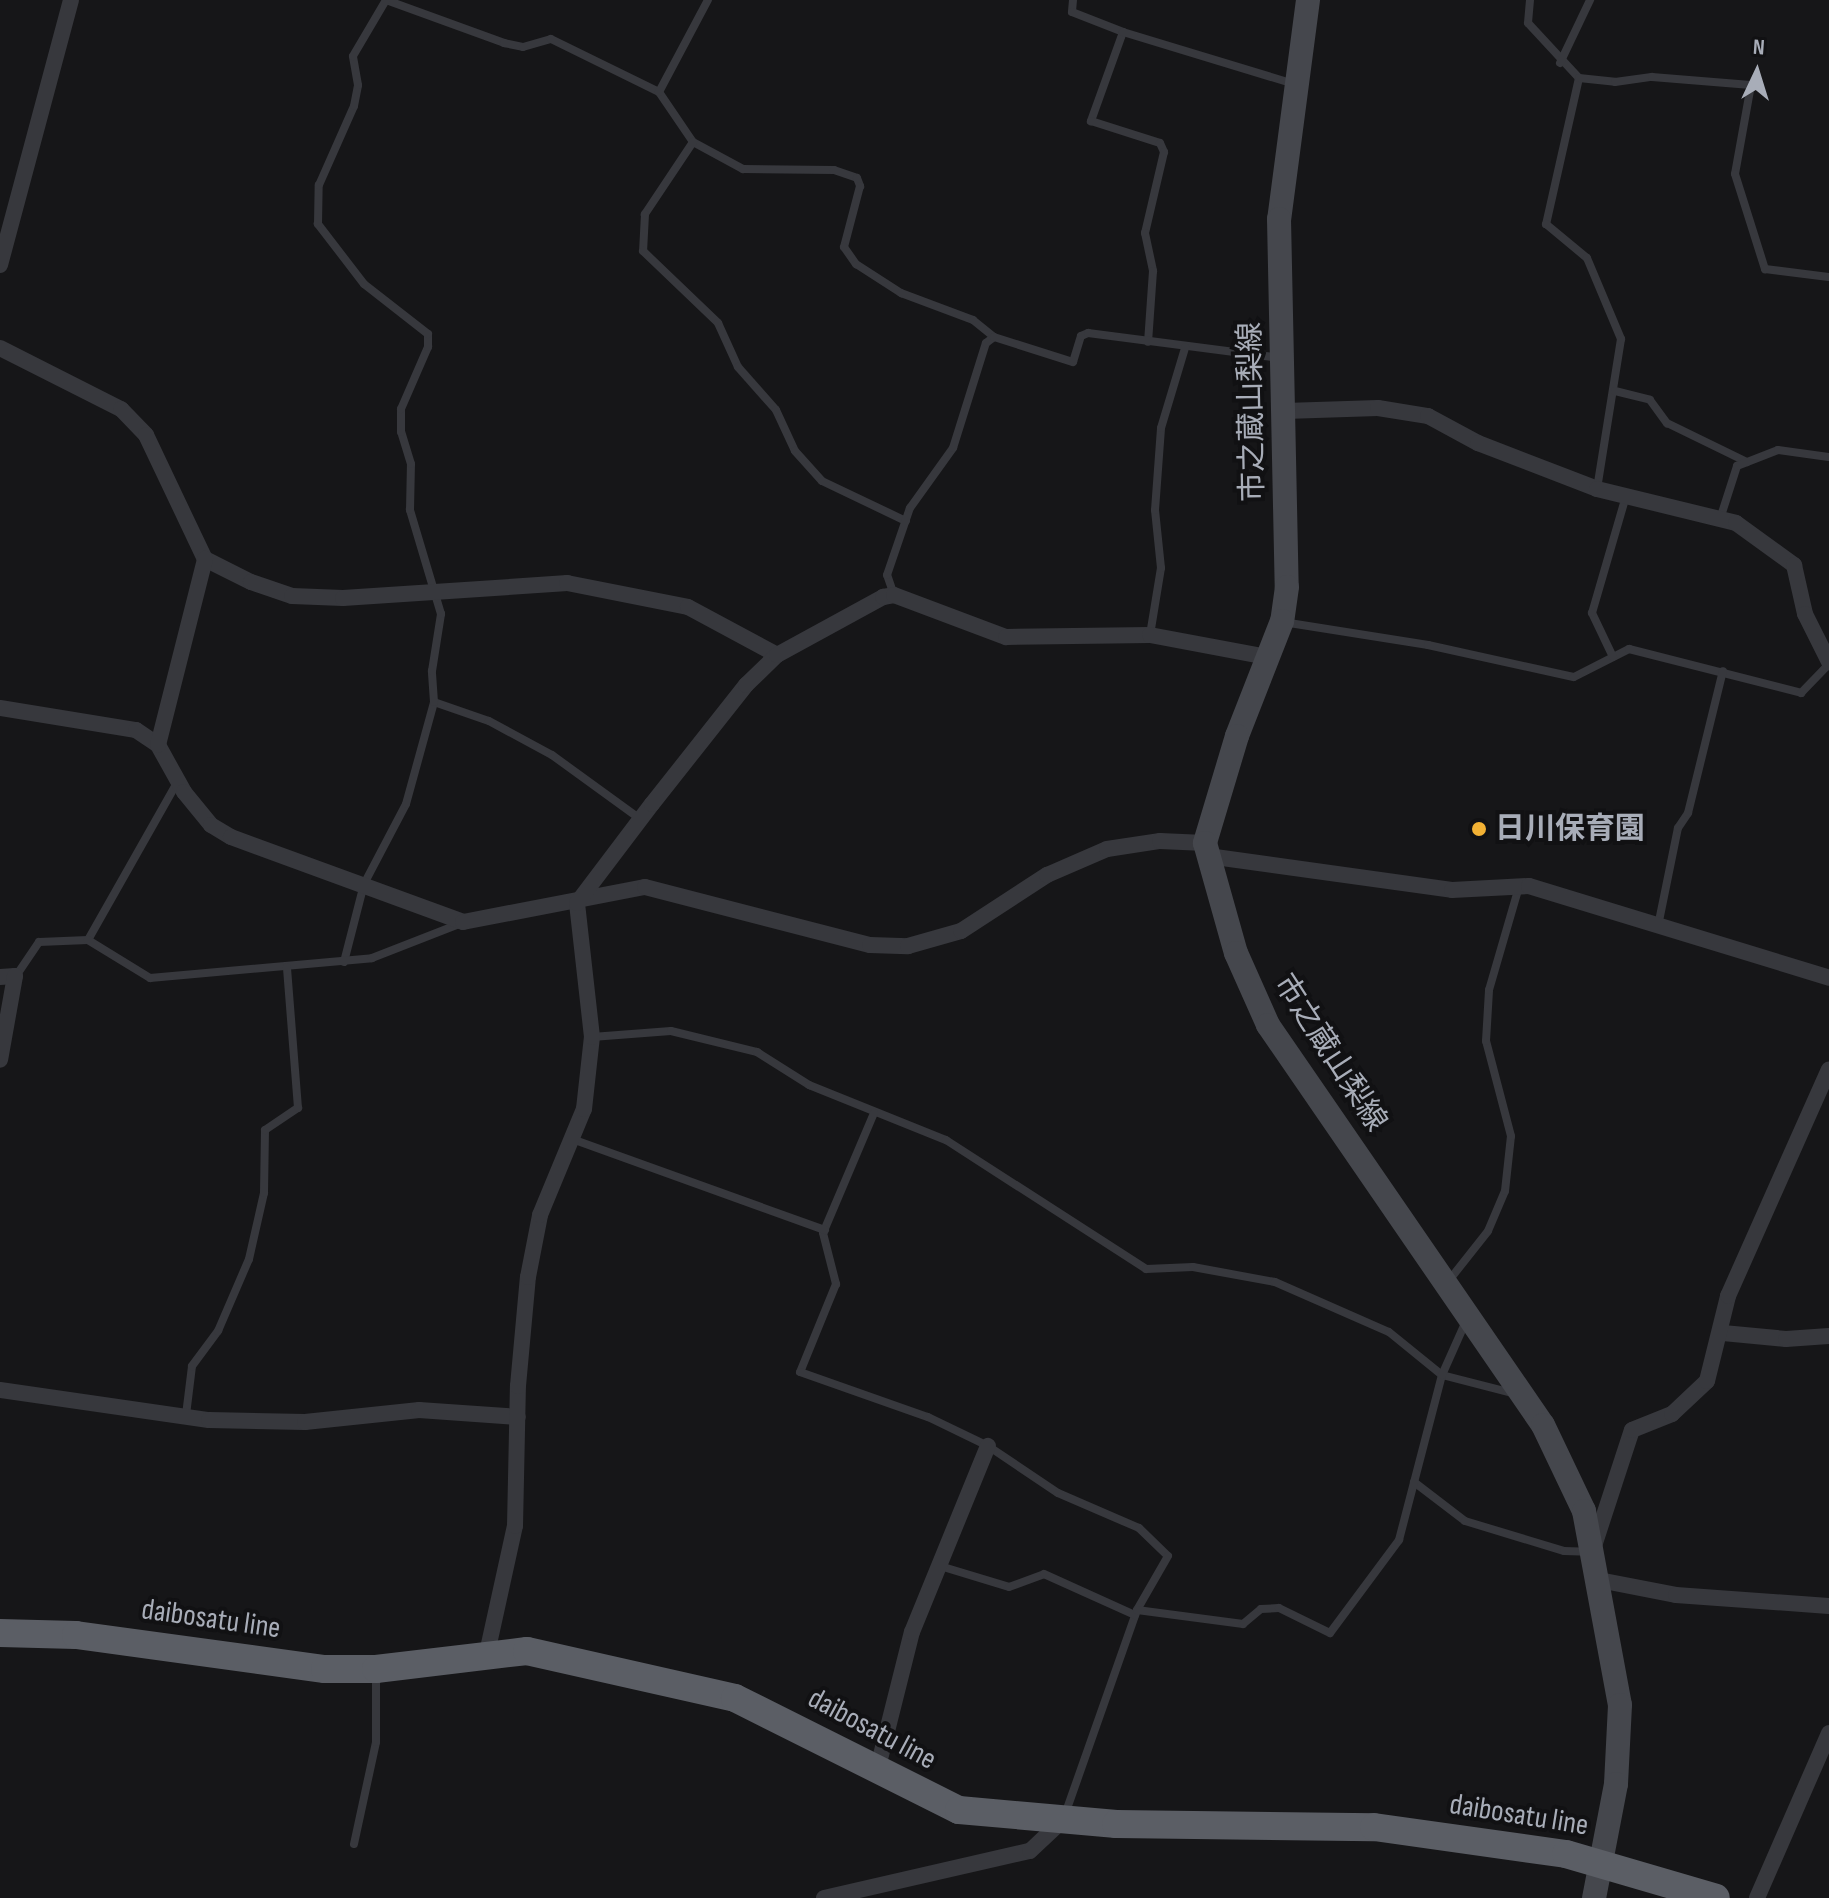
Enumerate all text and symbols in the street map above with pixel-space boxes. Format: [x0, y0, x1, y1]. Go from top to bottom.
north arrow [1717, 32, 1797, 112]
text: N [1752, 34, 1766, 61]
street label: 市之蔵山梨線 [1232, 322, 1272, 502]
place label: 日川保育園 [1495, 811, 1645, 847]
marker: 日川保育園 [1470, 820, 1488, 838]
street label: 市之蔵山梨線 [1266, 968, 1394, 1138]
street label: daibosatu line [139, 1591, 283, 1647]
street label: daibosatu line [802, 1680, 942, 1778]
street label: daibosatu line [1447, 1786, 1591, 1844]

